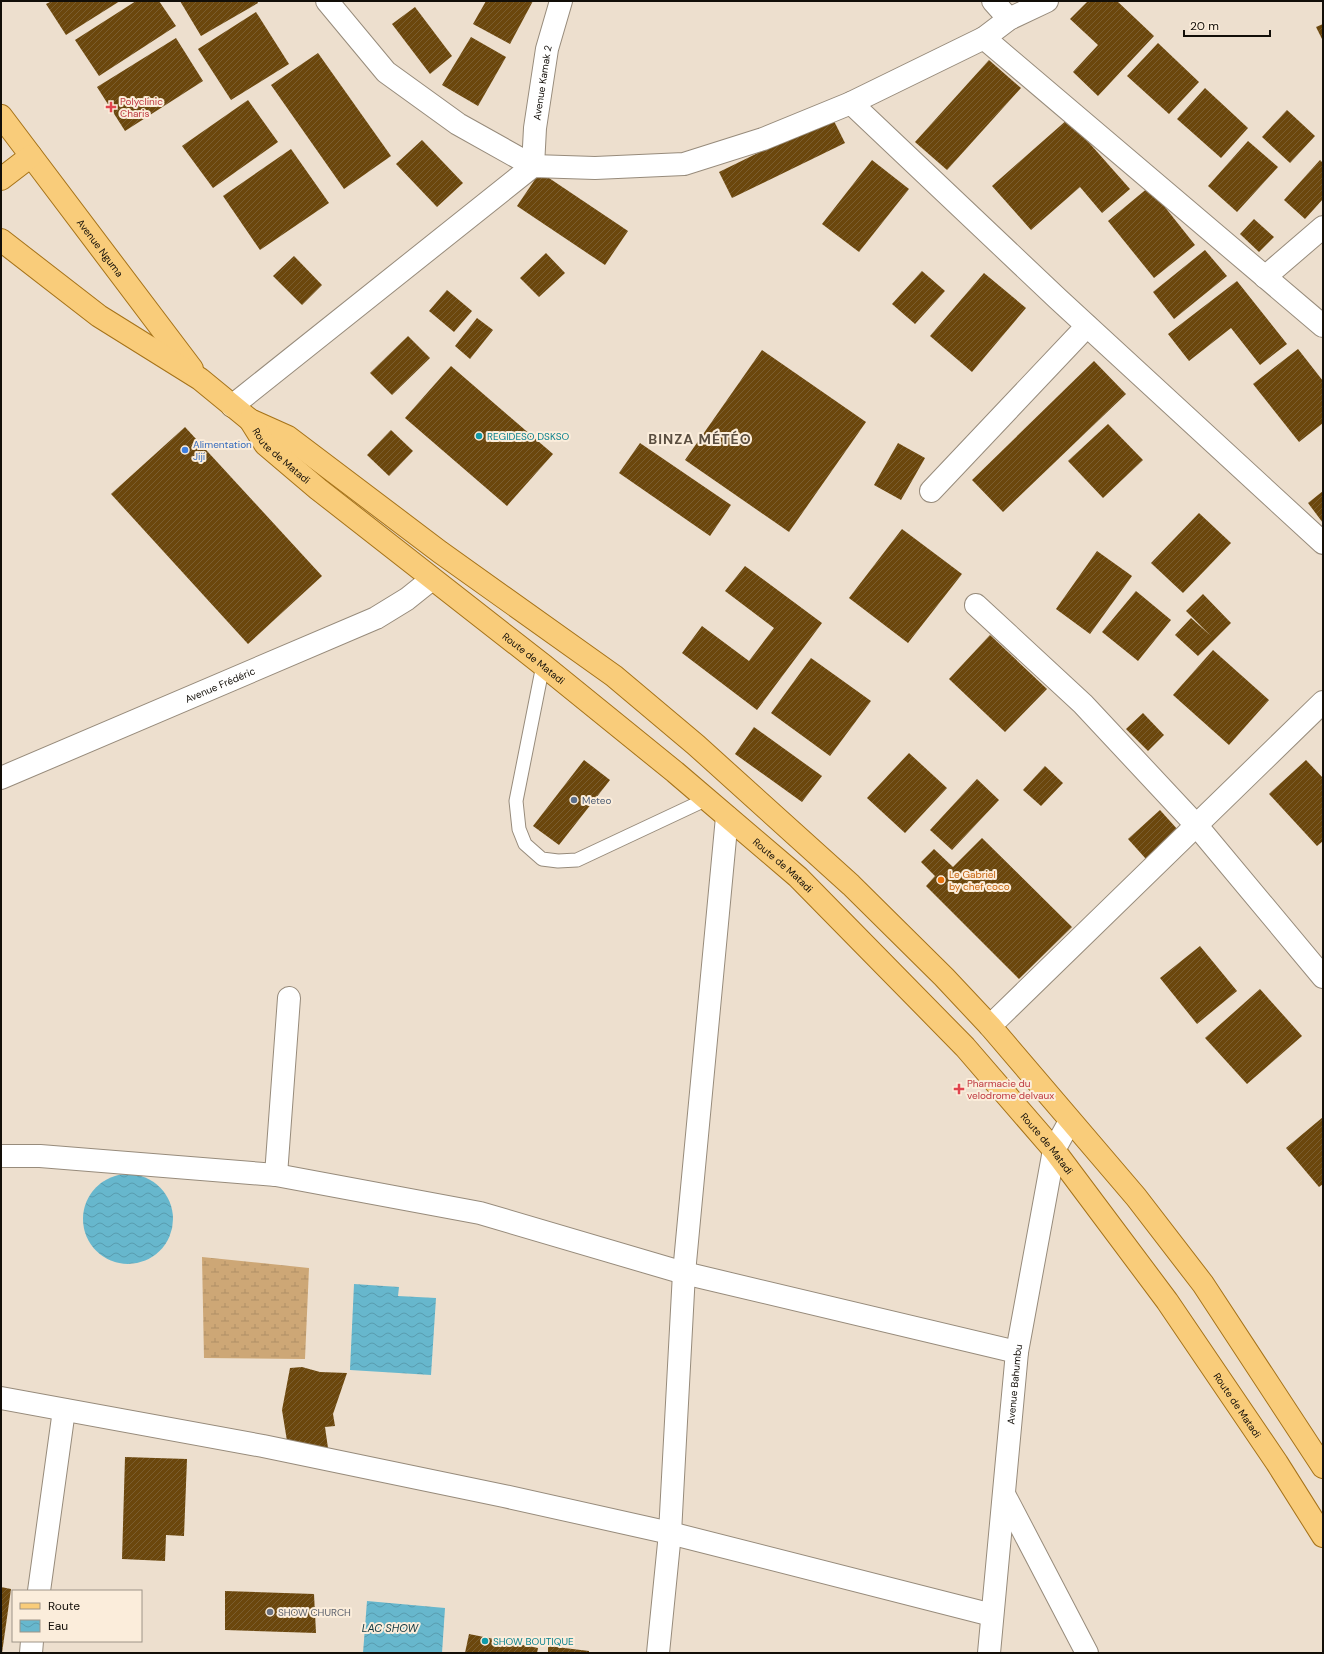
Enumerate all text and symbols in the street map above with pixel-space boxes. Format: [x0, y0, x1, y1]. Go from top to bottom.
scale bar [1184, 12, 1270, 38]
text: 20 m [1190, 18, 1219, 34]
street label: Avenue Kamak 2 [530, 43, 554, 121]
place label: Polyclinic Charis [120, 95, 163, 120]
marker: Polyclinic Charis [105, 101, 117, 113]
street label: Avenue Nguma [74, 216, 126, 279]
street label: Route de Matadi [250, 425, 313, 486]
place label: REGIDESO DSKSO [487, 430, 570, 443]
district label: BINZA MÉTÉO [648, 430, 752, 448]
marker: REGIDESO DSKSO [474, 431, 484, 441]
place label: Alimentation Jiji [193, 438, 252, 463]
marker: Alimentation Jiji [180, 445, 190, 455]
street label: Route de Matadi [500, 629, 568, 687]
street label: Avenue Frédéric [183, 664, 257, 705]
place label: Meteo [582, 794, 611, 807]
marker: Meteo [569, 795, 579, 805]
street label: Route de Matadi [750, 835, 816, 895]
place label: Le Gabriel by chef coco [949, 868, 1010, 893]
marker: Le Gabriel by chef coco [936, 875, 946, 885]
place label: Pharmacie du velodrome delvaux [967, 1077, 1054, 1102]
marker: Pharmacie du velodrome delvaux [954, 1084, 964, 1094]
street label: Route de Matadi [1018, 1110, 1076, 1177]
street label: Avenue Bahumbu [1004, 1343, 1025, 1425]
street label: Route de Matadi [1211, 1370, 1264, 1440]
legend [12, 1590, 142, 1642]
text: Route [48, 1598, 80, 1614]
place label: SHOW CHURCH [278, 1606, 351, 1619]
marker: SHOW CHURCH [265, 1607, 275, 1617]
text: Eau [48, 1618, 68, 1634]
water label: LAC SHOW [362, 1621, 420, 1635]
place label: SHOW BOUTIQUE [493, 1635, 574, 1648]
marker: SHOW BOUTIQUE [480, 1636, 490, 1646]

